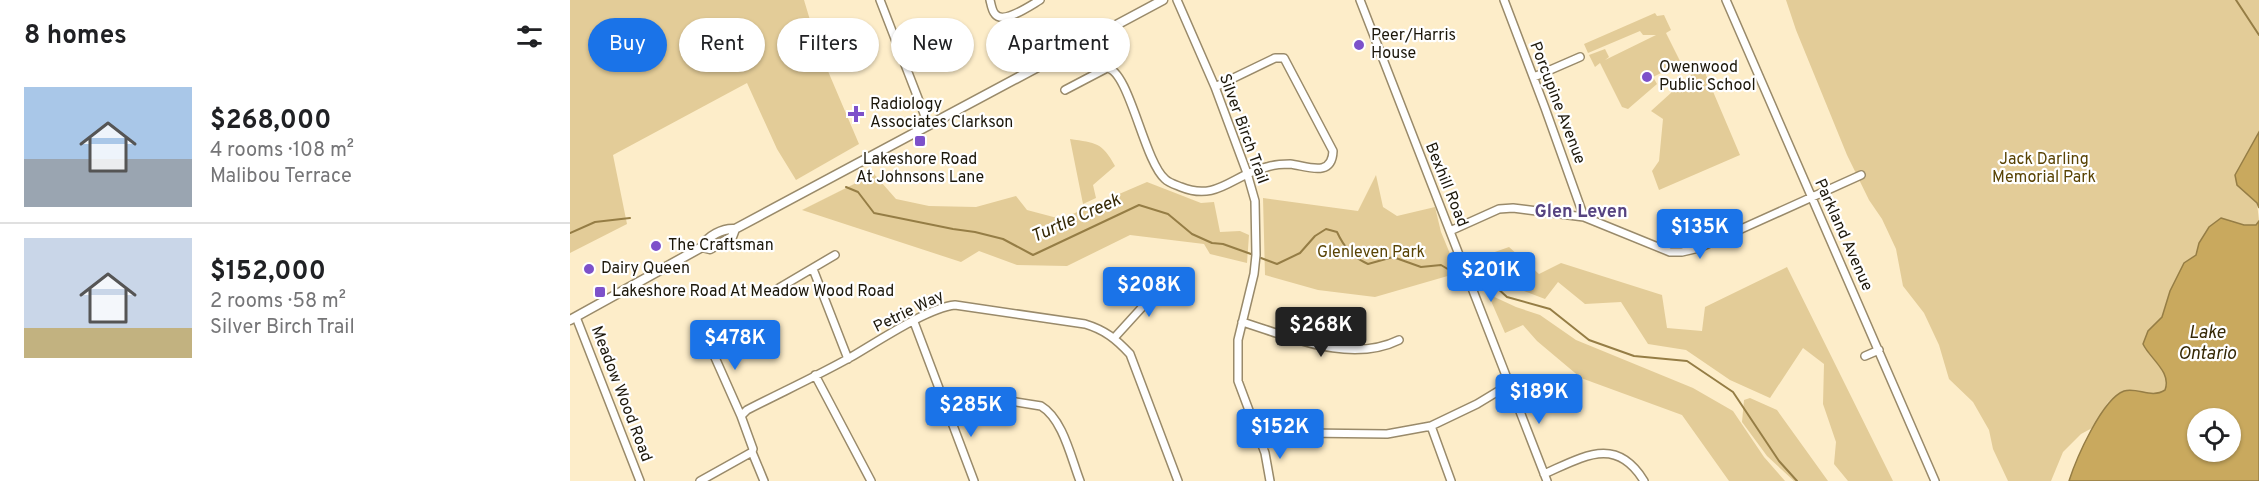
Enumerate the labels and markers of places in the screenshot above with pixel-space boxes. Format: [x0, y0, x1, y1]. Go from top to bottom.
place label: Peer/Harris House [1371, 26, 1456, 64]
marker: Peer/Harris House [1352, 38, 1366, 52]
place label: Owenwood Public School [1659, 58, 1756, 96]
marker: Owenwood Public School [1640, 70, 1654, 84]
place label: Radiology Associates Clarkson [870, 95, 1013, 133]
marker: Radiology Associates Clarkson [847, 105, 865, 123]
marker: Lakeshore Road At Johnsons Lane [913, 134, 927, 148]
place label: Lakeshore Road At Johnsons Lane [856, 150, 984, 188]
pin: $135K [1658, 209, 1742, 260]
place label: The Craftsman [668, 236, 774, 256]
marker: The Craftsman [649, 239, 663, 253]
pin: $201K [1449, 252, 1533, 303]
place label: Dairy Queen [601, 259, 690, 279]
marker: Dairy Queen [582, 262, 596, 276]
pin: $208K [1107, 267, 1191, 318]
place label: Lakeshore Road At Meadow Wood Road [612, 282, 894, 302]
marker: Lakeshore Road At Meadow Wood Road [593, 285, 607, 299]
pin: $268K [1279, 307, 1363, 358]
pin: $478K [693, 320, 777, 371]
pin: $189K [1497, 374, 1581, 425]
pin: $285K [929, 387, 1013, 438]
pin: $152K [1238, 409, 1322, 460]

